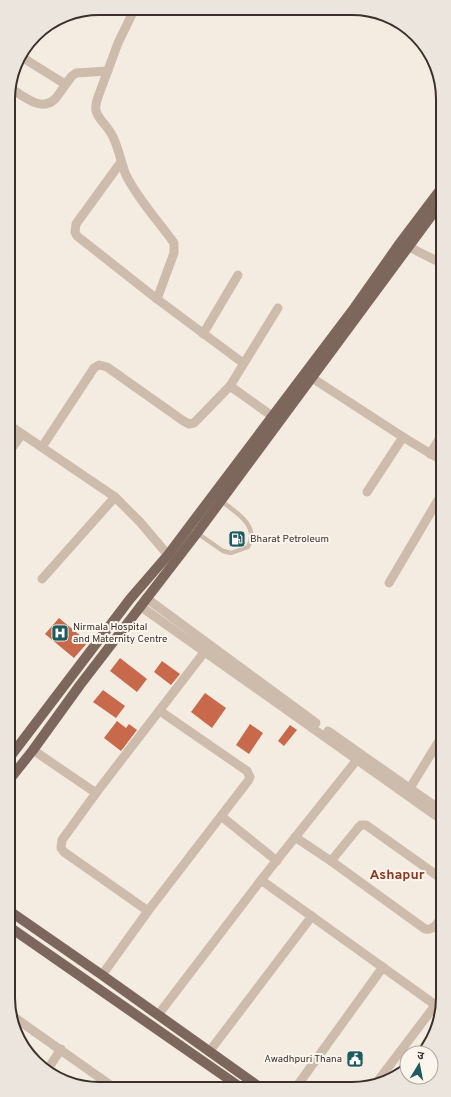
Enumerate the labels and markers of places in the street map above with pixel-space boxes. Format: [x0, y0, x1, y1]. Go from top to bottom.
fuel station icon: Bharat Petroleum [227, 529, 247, 549]
place label: Bharat Petroleum [250, 533, 329, 546]
place label: Nirmala Hospital and Maternity Centre [73, 621, 167, 646]
hospital icon: Nirmala Hospital and Maternity Centre [50, 623, 70, 643]
public building icon: Awadhpuri Thana [345, 1049, 365, 1069]
place label: Awadhpuri Thana [264, 1053, 342, 1066]

